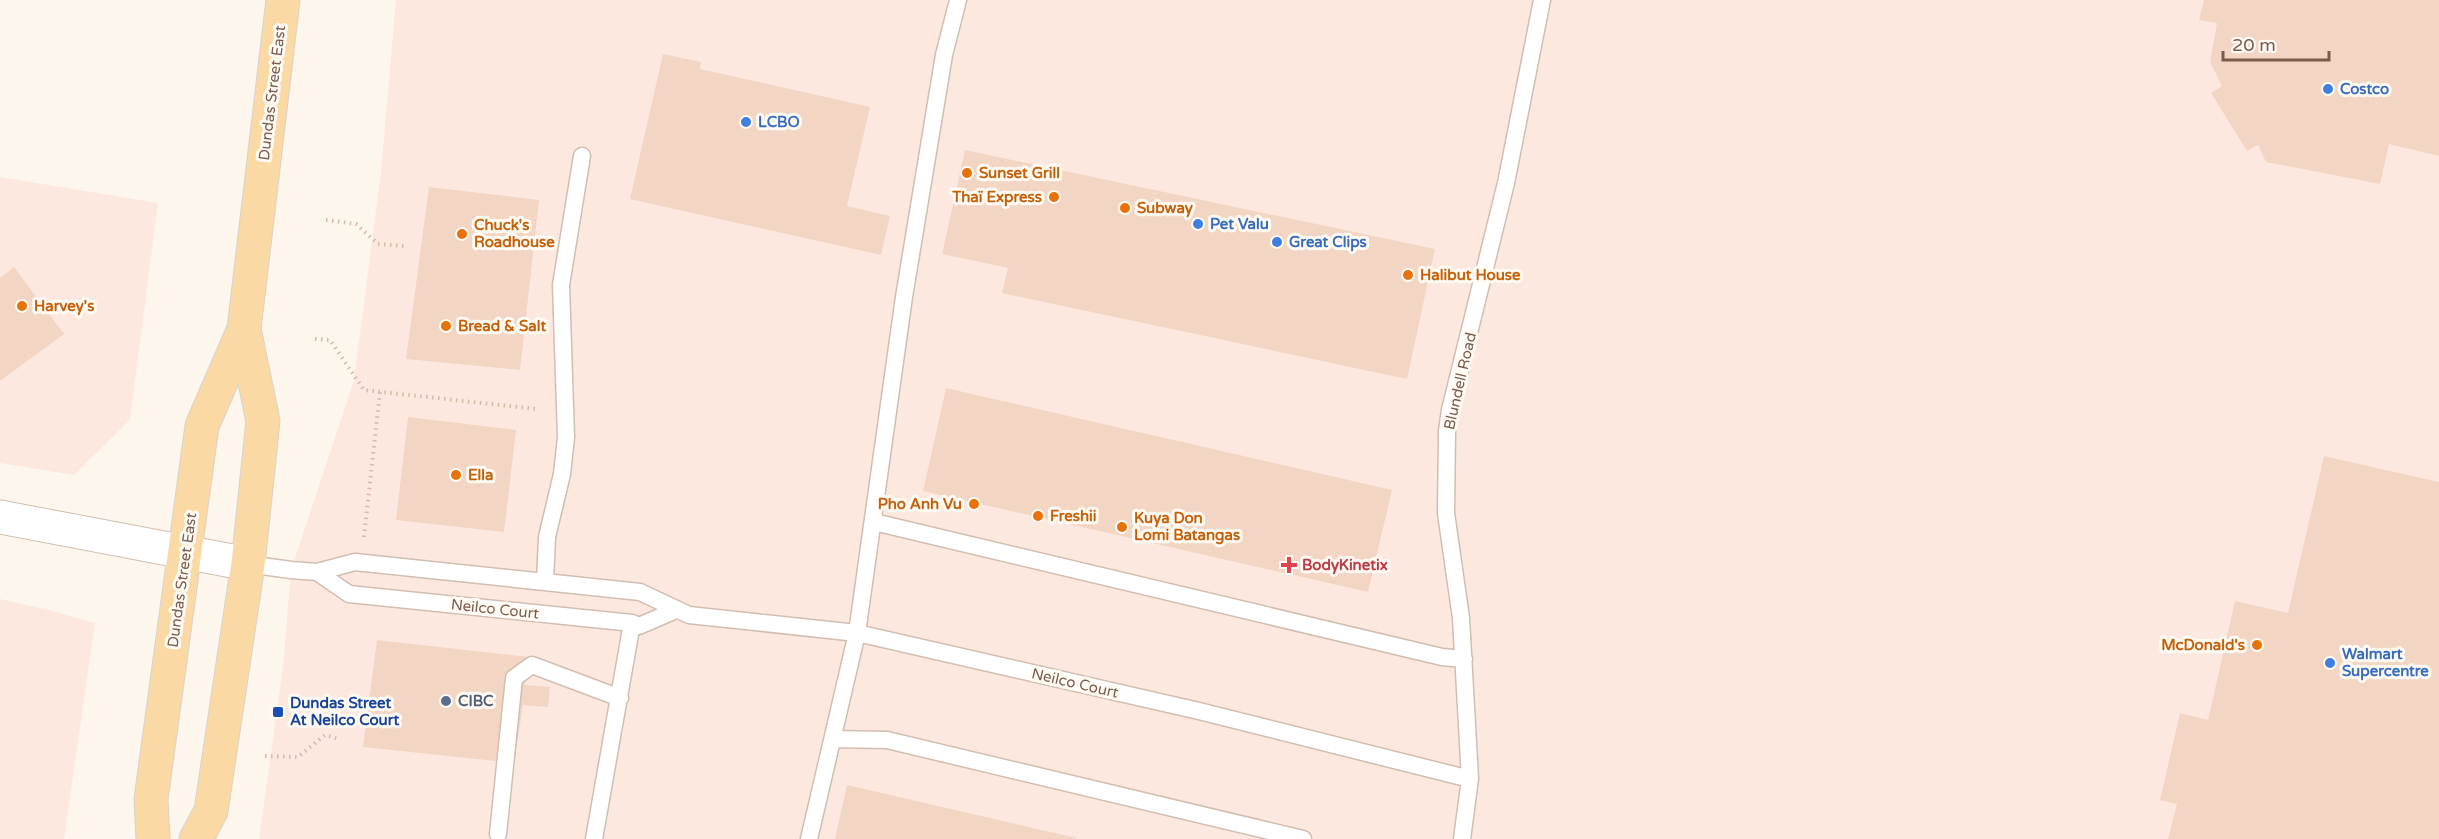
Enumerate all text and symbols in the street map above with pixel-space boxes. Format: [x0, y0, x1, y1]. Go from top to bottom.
street label: Dundas Street East [255, 24, 289, 162]
scale bar [2223, 24, 2330, 62]
text: 20 m [2232, 34, 2276, 56]
place label: Costco [2340, 80, 2389, 98]
marker: Costco [2321, 82, 2335, 96]
place label: LCBO [758, 113, 800, 131]
marker: LCBO [739, 115, 753, 129]
place label: Sunset Grill [979, 164, 1060, 182]
marker: Sunset Grill [960, 166, 974, 180]
place label: Thaï Express [951, 188, 1042, 207]
marker: Thaï Express [1047, 190, 1061, 204]
place label: Subway [1137, 199, 1193, 218]
marker: Subway [1118, 201, 1132, 215]
place label: Pet Valu [1210, 215, 1269, 233]
place label: Chuck's Roadhouse [474, 216, 555, 251]
marker: Pet Valu [1191, 217, 1205, 231]
marker: Chuck's Roadhouse [455, 227, 469, 241]
place label: Great Clips [1289, 233, 1367, 252]
marker: Great Clips [1270, 235, 1284, 249]
place label: Halibut House [1420, 266, 1521, 284]
marker: Halibut House [1401, 268, 1415, 282]
place label: Harvey's [34, 297, 94, 316]
marker: Harvey's [15, 299, 29, 313]
place label: Bread & Salt [458, 317, 546, 335]
marker: Bread & Salt [439, 319, 453, 333]
street label: Blundell Road [1440, 331, 1480, 431]
place label: Ella [468, 466, 493, 484]
marker: Ella [449, 468, 463, 482]
place label: Pho Anh Vu [878, 495, 962, 513]
marker: Pho Anh Vu [967, 497, 981, 511]
place label: Freshii [1050, 507, 1097, 525]
marker: Freshii [1031, 509, 1045, 523]
place label: Kuya Don Lomi Batangas [1134, 509, 1240, 545]
street label: Dundas Street East [164, 511, 200, 649]
marker: Kuya Don Lomi Batangas [1115, 520, 1129, 534]
marker: BodyKinetix [1280, 556, 1298, 574]
place label: BodyKinetix [1302, 556, 1388, 575]
street label: Neilco Court [450, 595, 540, 623]
place label: McDonald's [2161, 636, 2245, 654]
marker: McDonald's [2250, 638, 2264, 652]
place label: Walmart Supercentre [2342, 645, 2429, 681]
marker: Walmart Supercentre [2323, 656, 2337, 670]
street label: Neilco Court [1030, 664, 1120, 702]
place label: CIBC [458, 692, 494, 710]
place label: Dundas Street At Neilco Court [290, 694, 399, 729]
marker: CIBC [439, 694, 453, 708]
marker: Dundas Street At Neilco Court [271, 705, 285, 719]

